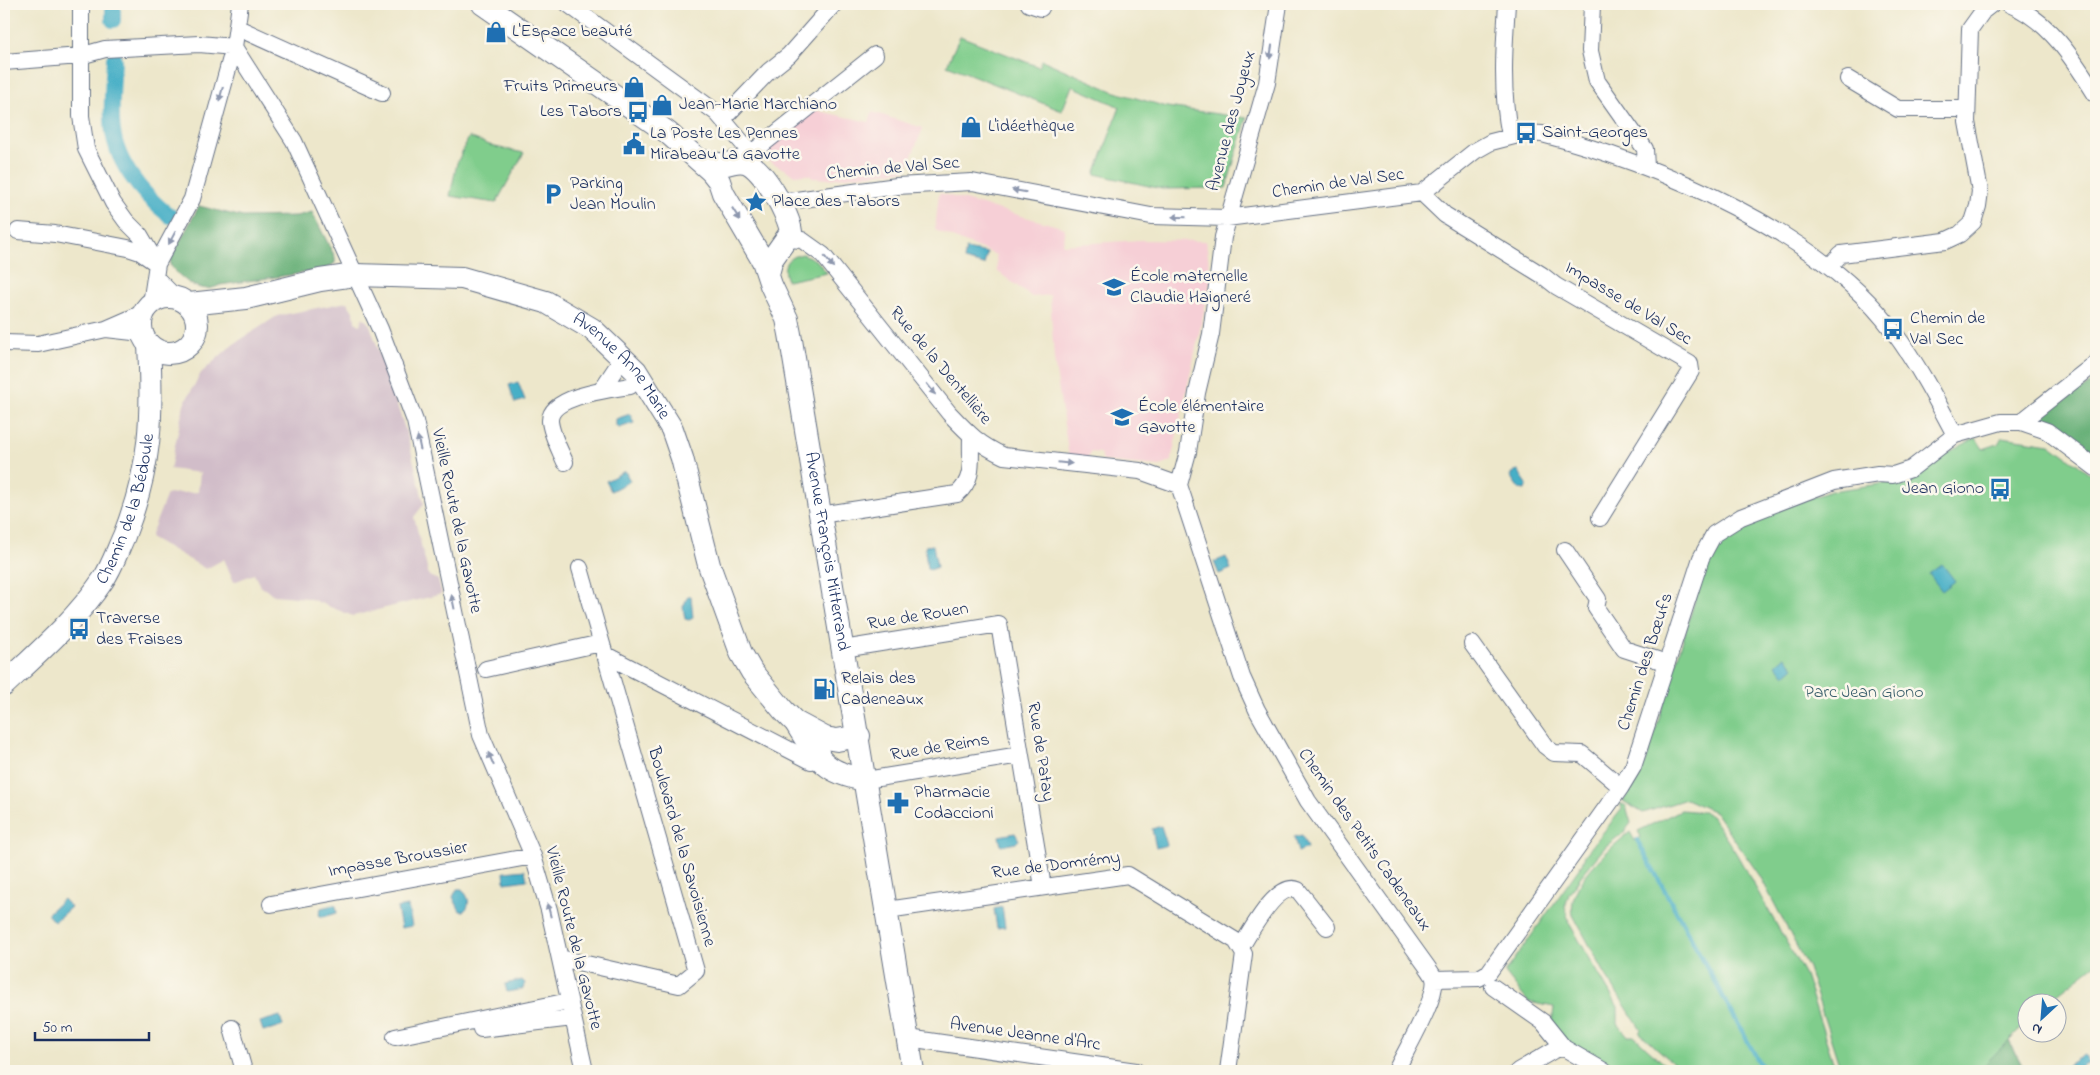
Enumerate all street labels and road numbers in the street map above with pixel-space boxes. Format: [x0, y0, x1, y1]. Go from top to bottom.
street label: Avenue des Joyeux [1201, 48, 1263, 194]
street label: Chemin de Val Sec [826, 150, 960, 188]
street label: Chemin de Val Sec [1270, 162, 1406, 206]
street label: Impasse de Val Sec [1559, 256, 1697, 352]
street label: Rue de la Dentellière [882, 301, 998, 432]
street label: Avenue Anne Marie [567, 307, 677, 426]
street label: Vieille Route de la Gavotte [424, 425, 488, 617]
street label: Chemin de la Bédoule [90, 432, 162, 590]
street label: Avenue François Mitterrand [797, 450, 856, 653]
street label: Chemin des Bœufs [1611, 590, 1681, 734]
street label: Rue de Rouen [866, 596, 970, 638]
street label: Rue de Patay [1019, 700, 1061, 804]
street label: Rue de Reims [889, 727, 991, 769]
street label: Boulevard de la Savoisienne [640, 743, 722, 951]
street label: Chemin des Petits Cadeneaux [1291, 743, 1437, 937]
street label: Impasse Broussier [326, 835, 470, 885]
street label: Vieille Route de la Gavotte [537, 843, 609, 1033]
street label: Rue de Domrémy [990, 845, 1122, 887]
street label: Avenue Jeanne d'Arc [948, 1012, 1102, 1058]

